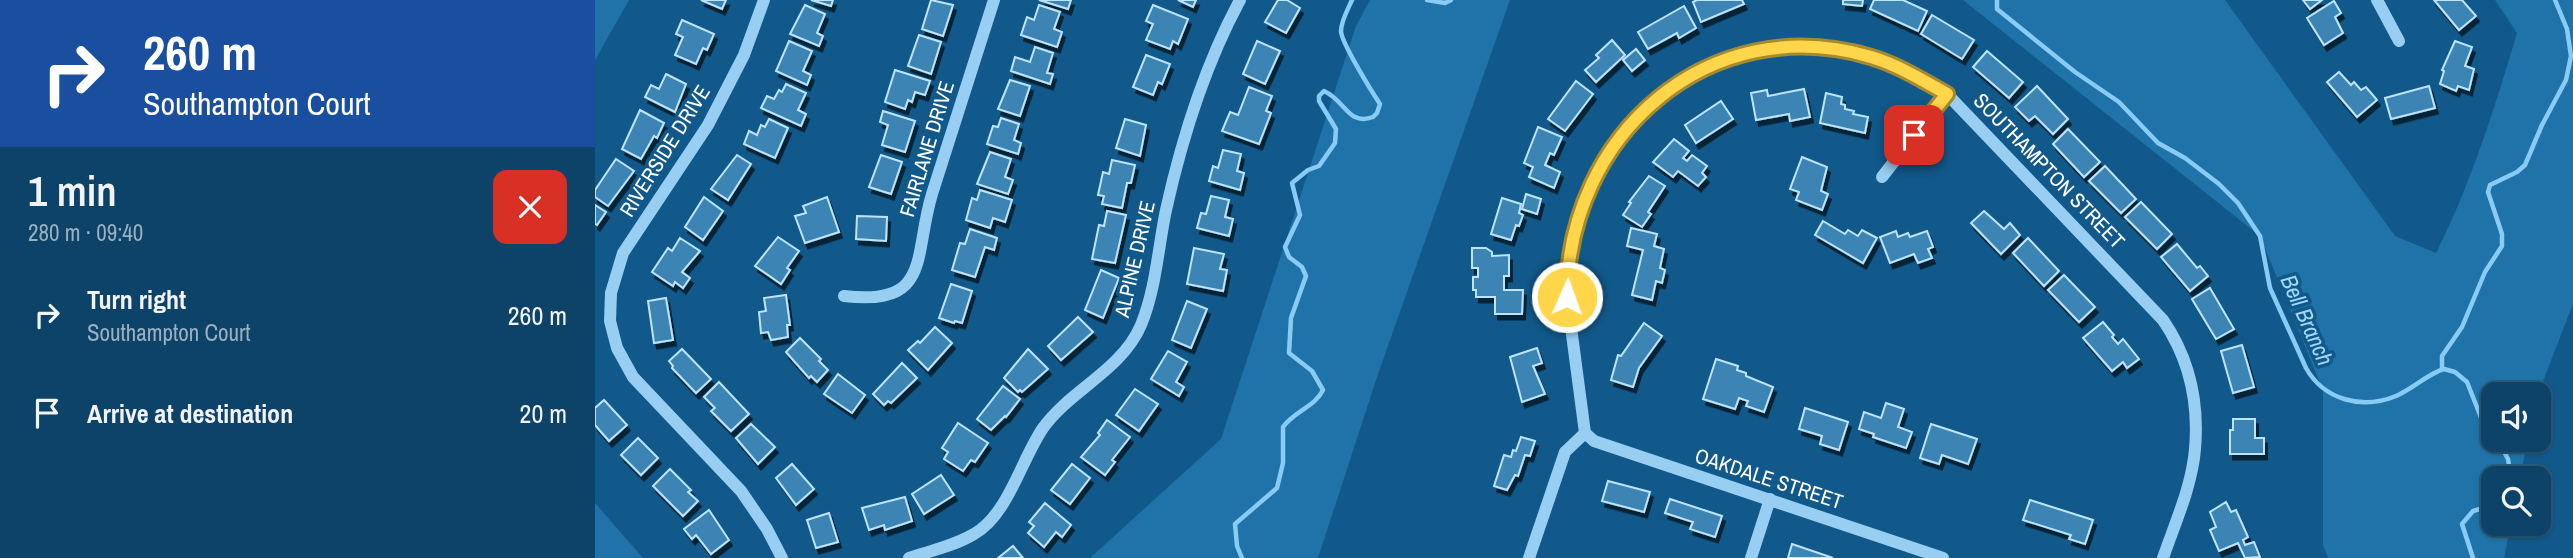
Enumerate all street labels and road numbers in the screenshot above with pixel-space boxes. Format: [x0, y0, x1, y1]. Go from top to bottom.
street label: FAIRLANE DRIVE [892, 77, 961, 220]
street label: RIVERSIDE DRIVE [612, 79, 717, 222]
street label: SOUTHAMPTON STREET [1967, 86, 2132, 255]
street label: ALPINE DRIVE [1107, 198, 1162, 321]
street label: OAKDALE STREET [1691, 441, 1847, 516]

